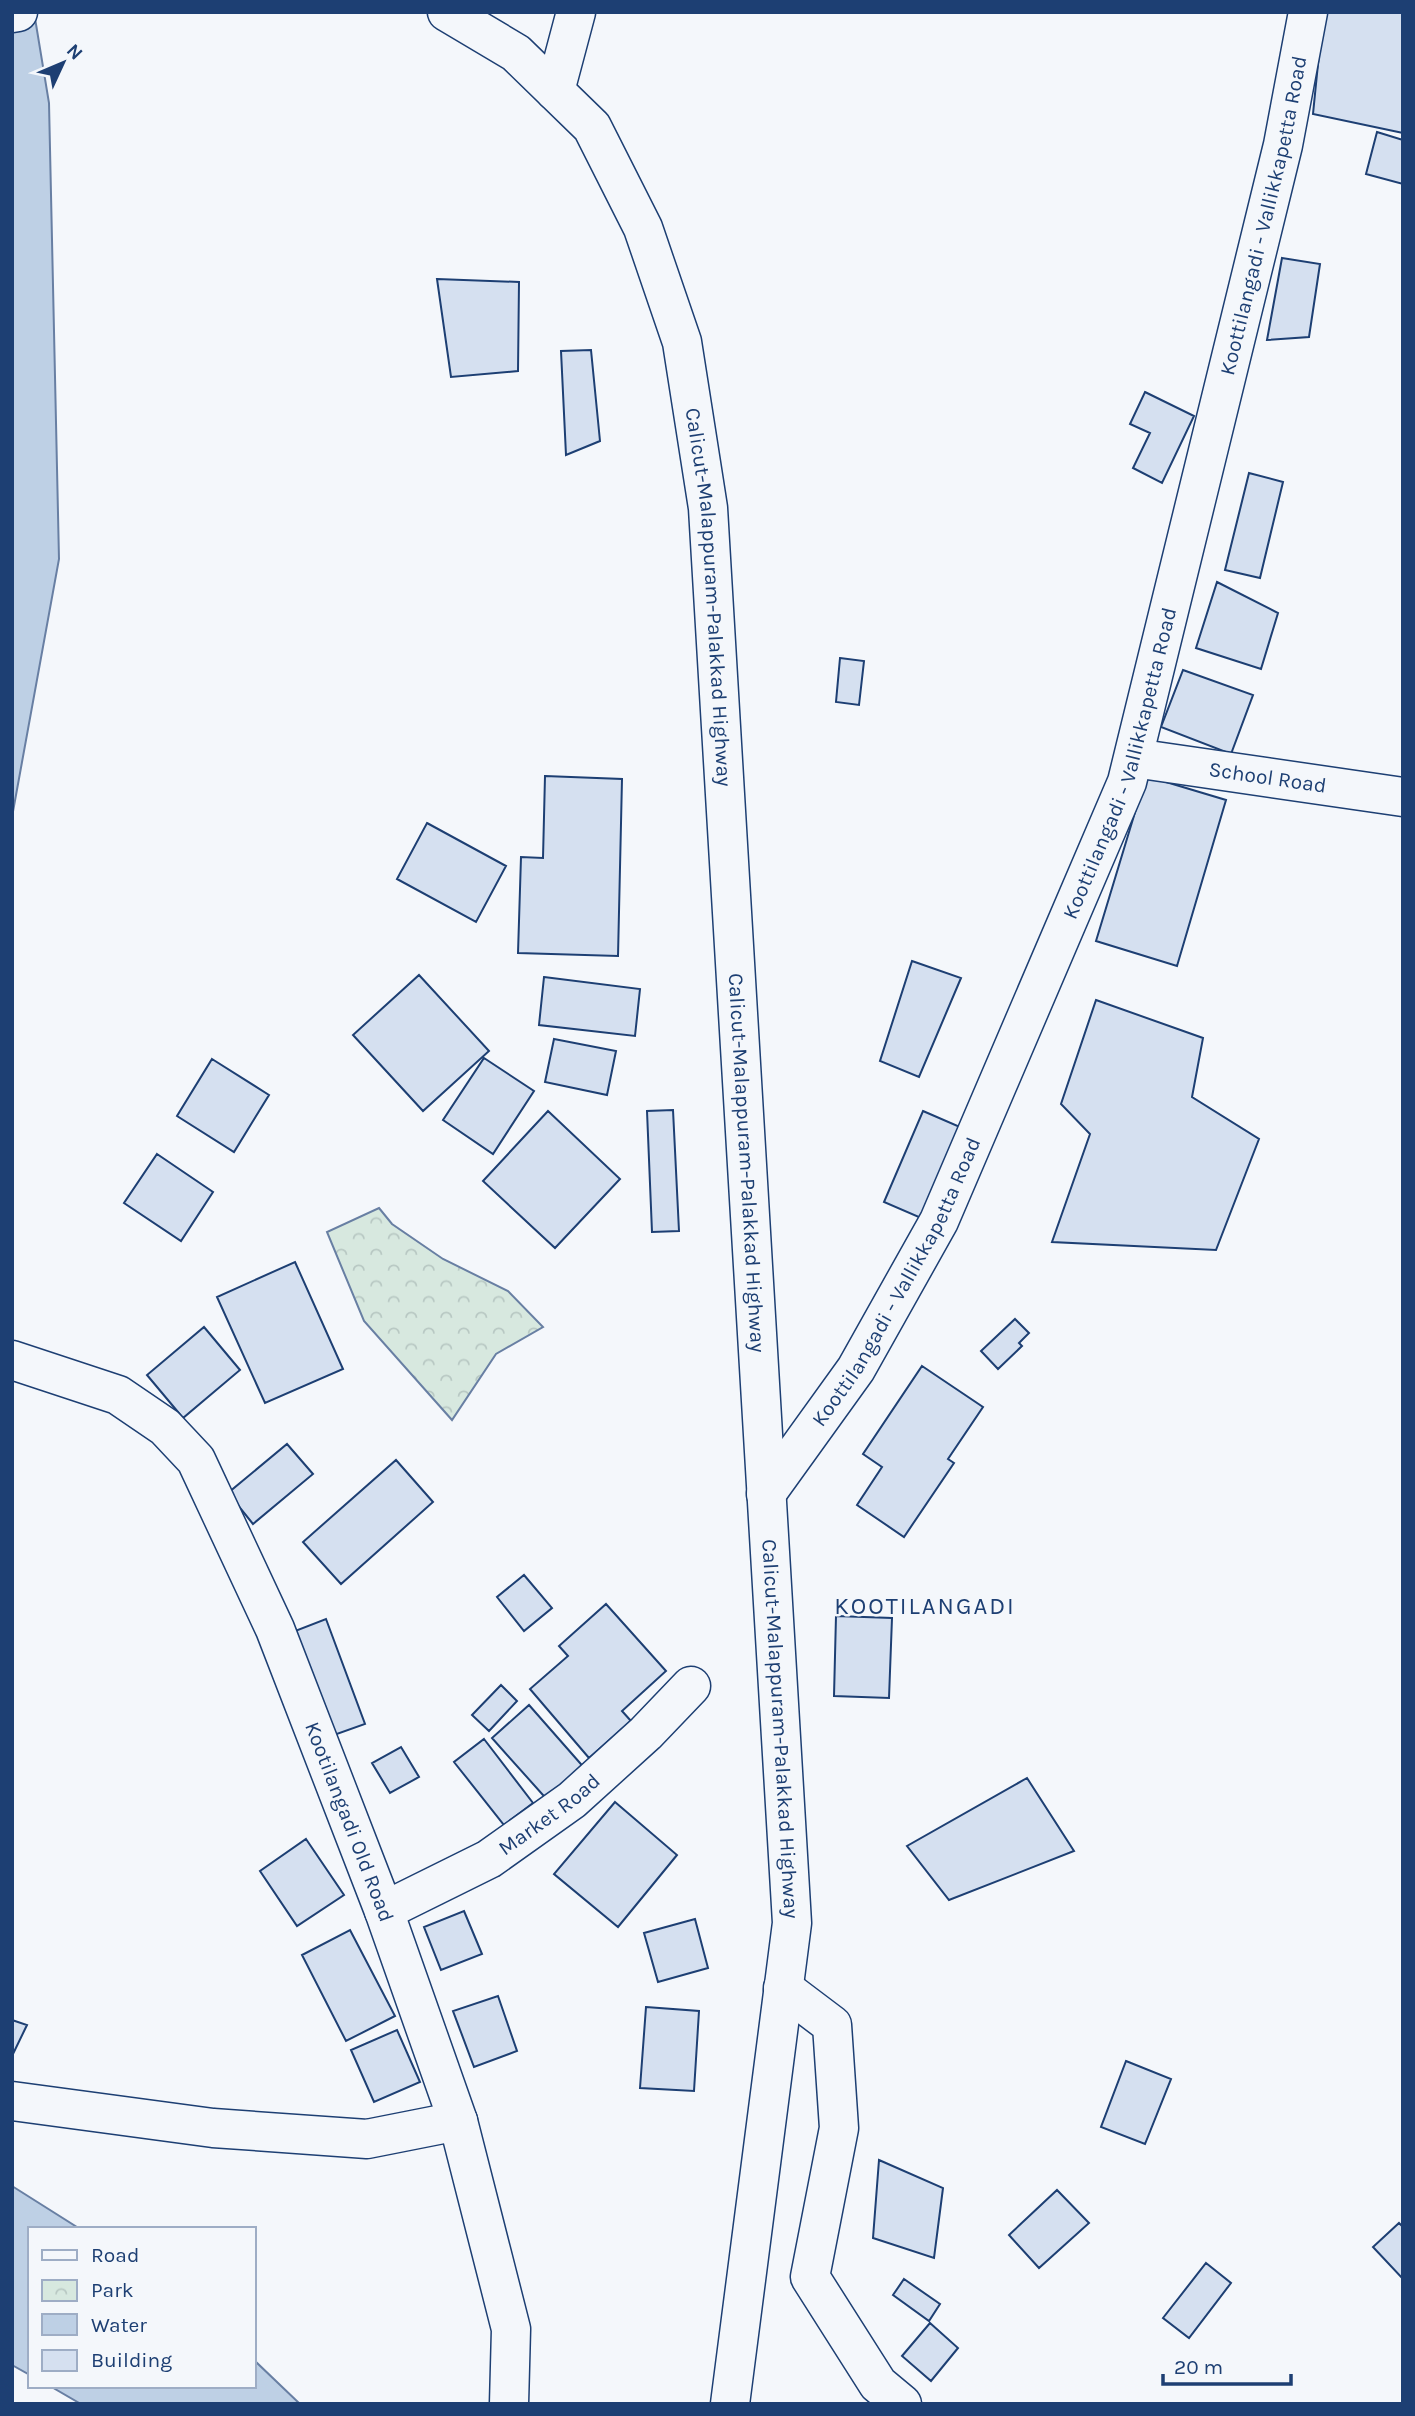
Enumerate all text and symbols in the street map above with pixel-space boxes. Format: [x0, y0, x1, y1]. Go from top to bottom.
north arrow [28, 28, 98, 98]
text: N [62, 39, 87, 64]
street label: Koottilangadi - Vallikkapetta Road [1215, 54, 1312, 378]
street label: Calicut-Malappuram-Palakkad Highway [680, 406, 737, 788]
street label: Koottilangadi - Vallikkapetta Road [1058, 605, 1181, 923]
street label: School Road [1207, 757, 1328, 798]
street label: Calicut-Malappuram-Palakkad Highway [724, 972, 770, 1354]
street label: Koottilangadi - Vallikkapetta Road [807, 1134, 985, 1431]
street label: Calicut-Malappuram-Palakkad Highway [757, 1538, 804, 1920]
district label: KOOTILANGADI [834, 1592, 1016, 1620]
street label: Kootilangadi Old Road [300, 1718, 399, 1925]
street label: Market Road [494, 1769, 605, 1860]
legend [28, 2227, 256, 2388]
text: Road [91, 2243, 139, 2267]
text: Park [91, 2278, 134, 2302]
text: Water [91, 2313, 147, 2337]
scale bar [1163, 2342, 1291, 2386]
text: Building [91, 2348, 172, 2372]
text: 20 m [1174, 2355, 1223, 2379]

